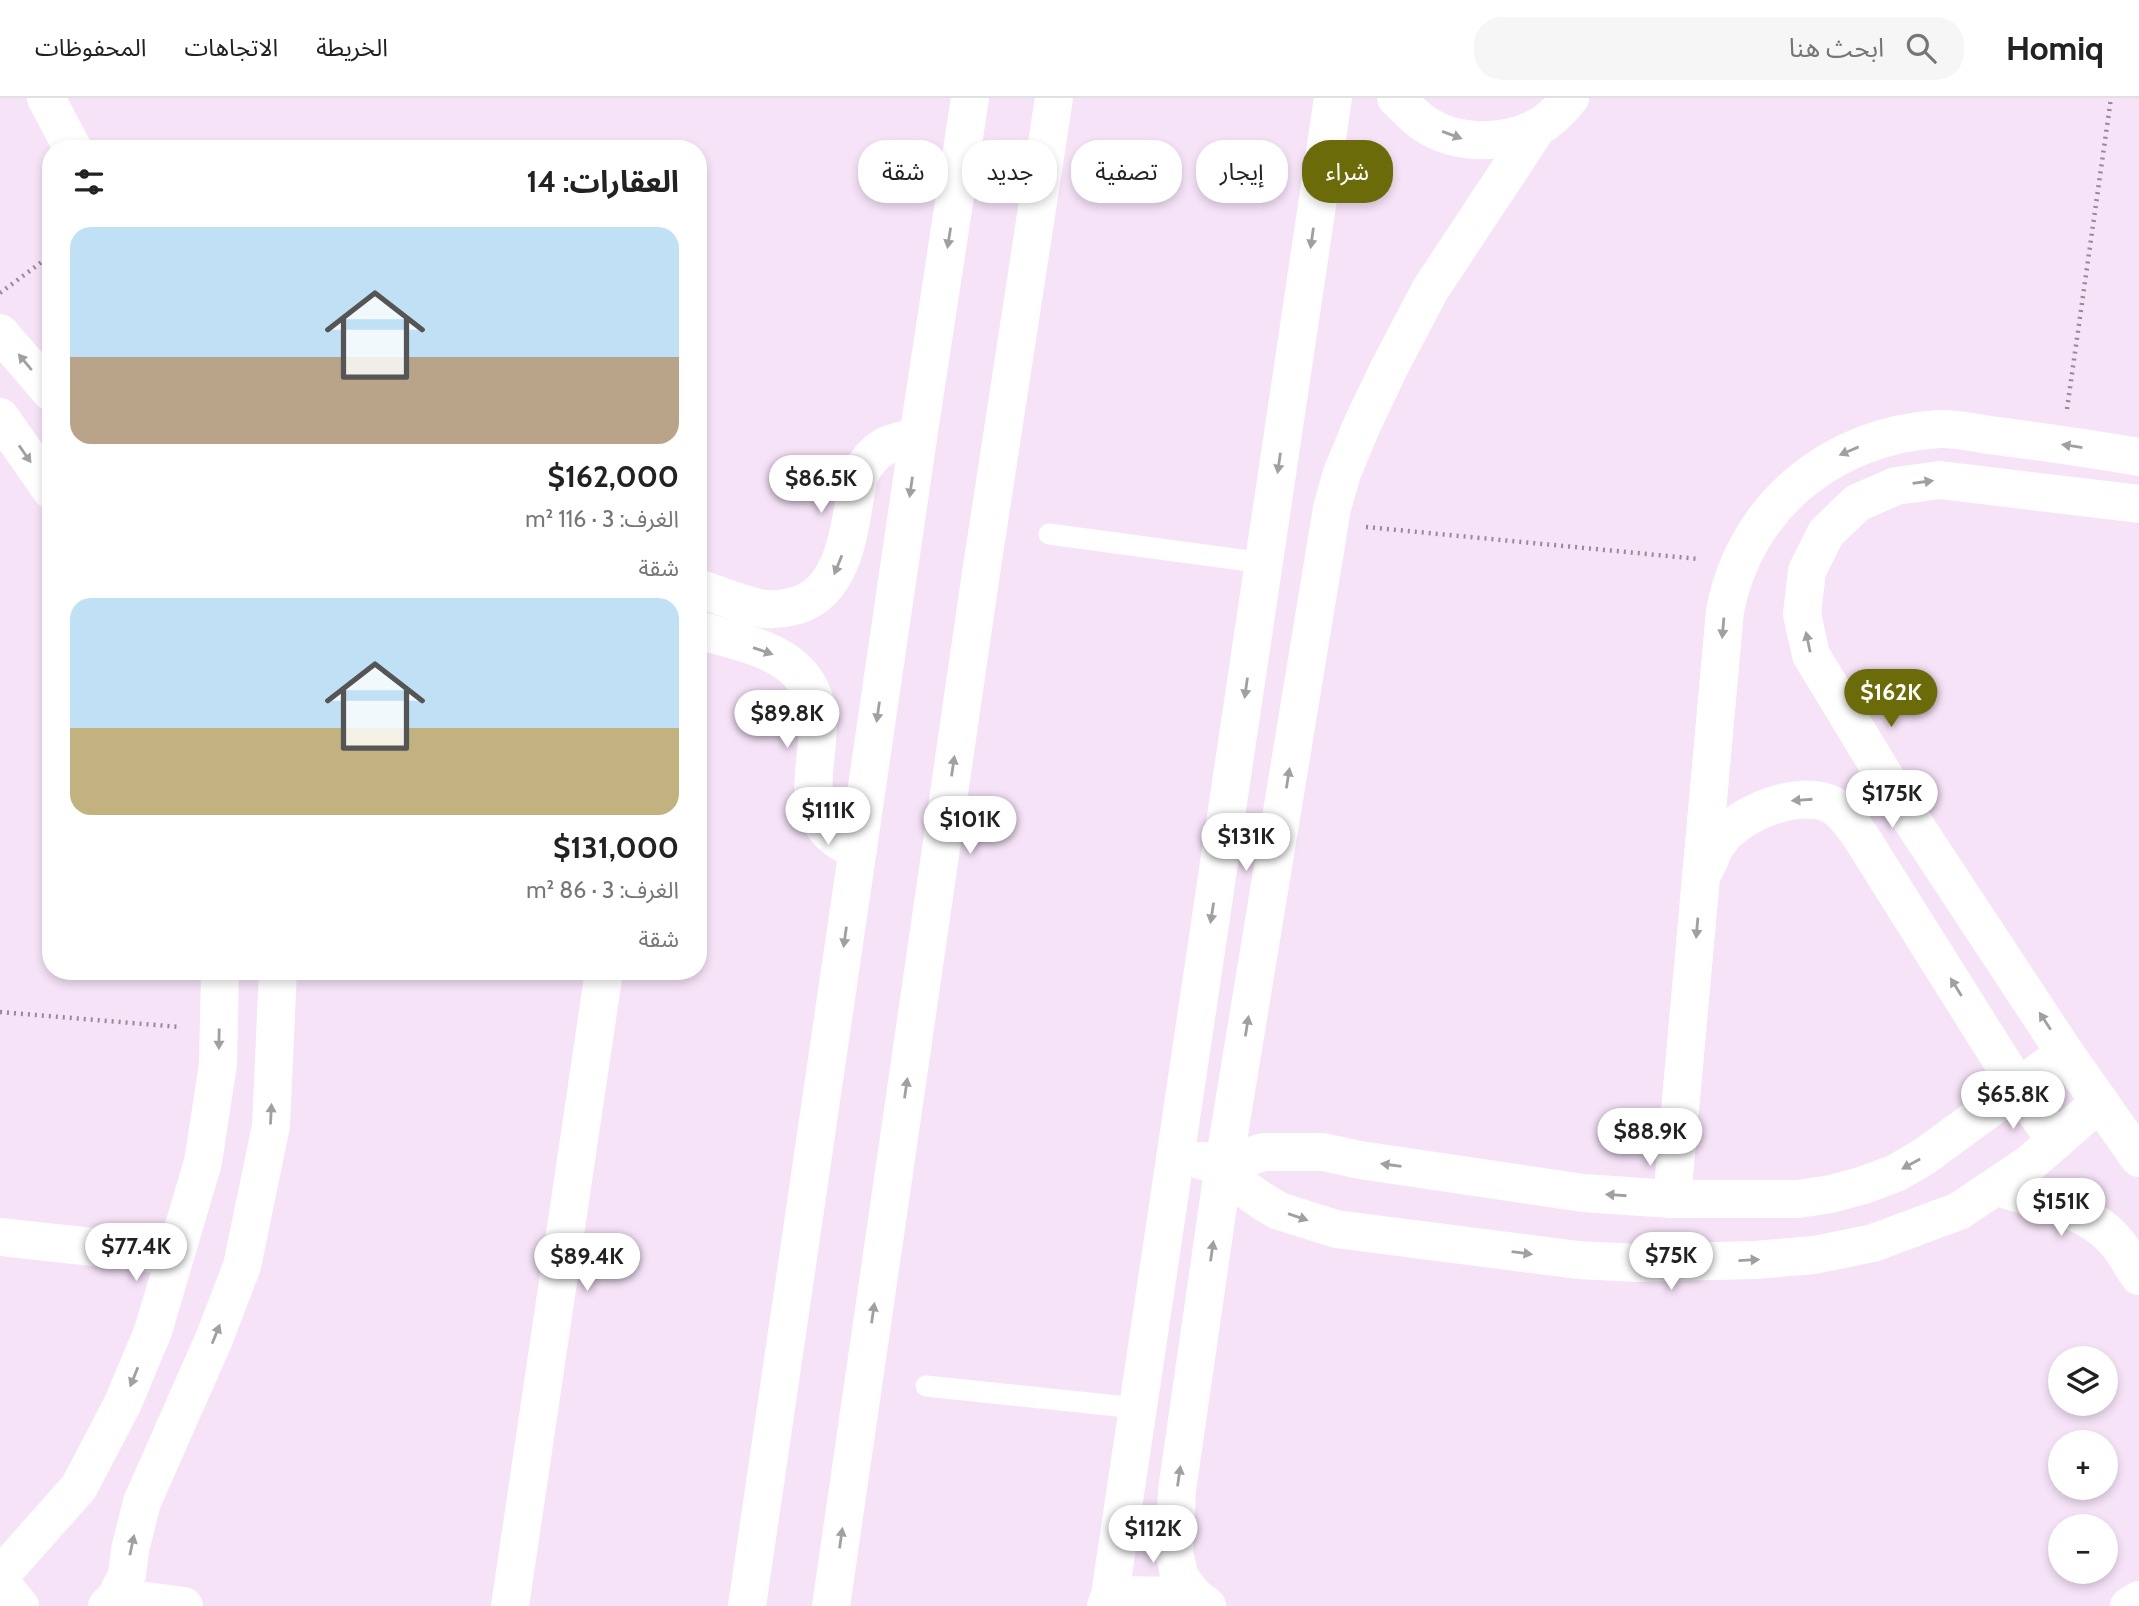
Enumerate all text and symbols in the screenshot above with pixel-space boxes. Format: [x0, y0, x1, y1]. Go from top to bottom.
search box [1474, 17, 1964, 80]
text: Homiq [2006, 28, 2104, 68]
icon: search [1902, 29, 1940, 67]
text: ابحث هنا [1789, 32, 1884, 64]
text: المحفوظات [35, 33, 146, 62]
text: الاتجاهات [184, 33, 278, 62]
text: الخريطة [316, 33, 388, 62]
one-way arrow [1442, 130, 1463, 141]
chip: شقة [858, 140, 948, 203]
chip: جديد [962, 140, 1057, 203]
chip: تصفية [1071, 140, 1182, 203]
chip: إيجار [1196, 140, 1288, 203]
chip: شراء [1302, 140, 1393, 203]
icon: filters [70, 163, 108, 201]
text: العقارات: 14 [526, 163, 679, 200]
one-way arrow [943, 227, 954, 249]
one-way arrow [1307, 227, 1318, 249]
icon: home [312, 272, 438, 398]
one-way arrow [18, 354, 33, 371]
one-way arrow [2061, 440, 2083, 451]
one-way arrow [18, 445, 32, 463]
one-way arrow [1838, 446, 1859, 457]
one-way arrow [1273, 452, 1284, 474]
pin: $86.5K [764, 456, 878, 515]
text: $162,000 [548, 458, 679, 495]
text: $86.5K [785, 464, 857, 492]
one-way arrow [905, 476, 916, 498]
one-way arrow [1912, 476, 1934, 487]
text: الغرف: 3 · 116 m² [525, 505, 679, 533]
text: شقة [638, 554, 679, 582]
one-way arrow [833, 554, 844, 575]
one-way arrow [1717, 617, 1728, 639]
one-way arrow [1802, 631, 1813, 653]
icon: home [312, 643, 438, 769]
one-way arrow [753, 646, 774, 657]
pin: $162K [1842, 670, 1940, 729]
one-way arrow [1240, 677, 1251, 699]
text: $162K [1860, 678, 1922, 706]
pin: $89.8K [730, 690, 844, 750]
text: $89.8K [750, 699, 824, 727]
one-way arrow [872, 701, 883, 723]
one-way arrow [947, 755, 958, 777]
one-way arrow [1283, 766, 1294, 788]
pin: $175K [1843, 770, 1941, 830]
text: $175K [1862, 779, 1922, 807]
pin: $111K [779, 788, 877, 847]
one-way arrow [1791, 795, 1813, 806]
text: $111K [801, 796, 855, 824]
pin: $101K [921, 796, 1019, 856]
text: $101K [940, 805, 1000, 833]
pin: $131K [1197, 814, 1295, 873]
text: $131K [1217, 822, 1275, 850]
text: $131,000 [553, 829, 679, 866]
text: الغرف: 3 · 86 m² [526, 876, 679, 904]
one-way arrow [1207, 902, 1218, 924]
one-way arrow [1691, 917, 1702, 939]
text: شقة [638, 925, 679, 953]
one-way arrow [839, 926, 850, 948]
one-way arrow [1949, 978, 1962, 997]
one-way arrow [2038, 1012, 2051, 1031]
one-way arrow [1242, 1015, 1253, 1037]
one-way arrow [213, 1029, 224, 1051]
pin: $65.8K [1956, 1072, 2070, 1131]
one-way arrow [901, 1077, 912, 1099]
text: $65.8K [1977, 1080, 2049, 1108]
one-way arrow [266, 1103, 277, 1125]
pin: $88.9K [1593, 1108, 1707, 1168]
text: $88.9K [1613, 1117, 1687, 1145]
one-way arrow [1901, 1158, 1920, 1170]
one-way arrow [1379, 1159, 1401, 1170]
pin: $151K [2012, 1178, 2110, 1238]
text: $151K [2032, 1187, 2090, 1215]
one-way arrow [1605, 1189, 1627, 1200]
one-way arrow [1287, 1213, 1308, 1223]
pin: $77.4K [79, 1224, 193, 1283]
text: $77.4K [101, 1232, 171, 1260]
pin: $75K [1630, 1232, 1712, 1292]
pin: $89.4K [530, 1234, 644, 1293]
one-way arrow [1206, 1240, 1217, 1262]
text: $75K [1645, 1241, 1697, 1269]
text: $89.4K [550, 1242, 624, 1270]
one-way arrow [1511, 1247, 1533, 1258]
one-way arrow [1738, 1255, 1760, 1266]
one-way arrow [868, 1302, 879, 1324]
one-way arrow [210, 1324, 222, 1344]
map controls [2048, 1346, 2118, 1584]
button: layers [2048, 1346, 2118, 1416]
one-way arrow [128, 1367, 139, 1388]
button: + [2048, 1430, 2118, 1500]
one-way arrow [1174, 1465, 1185, 1487]
pin: $112K [1104, 1506, 1202, 1565]
text: $112K [1125, 1514, 1181, 1542]
button: − [2048, 1514, 2118, 1584]
one-way arrow [835, 1527, 846, 1549]
one-way arrow [126, 1534, 137, 1556]

